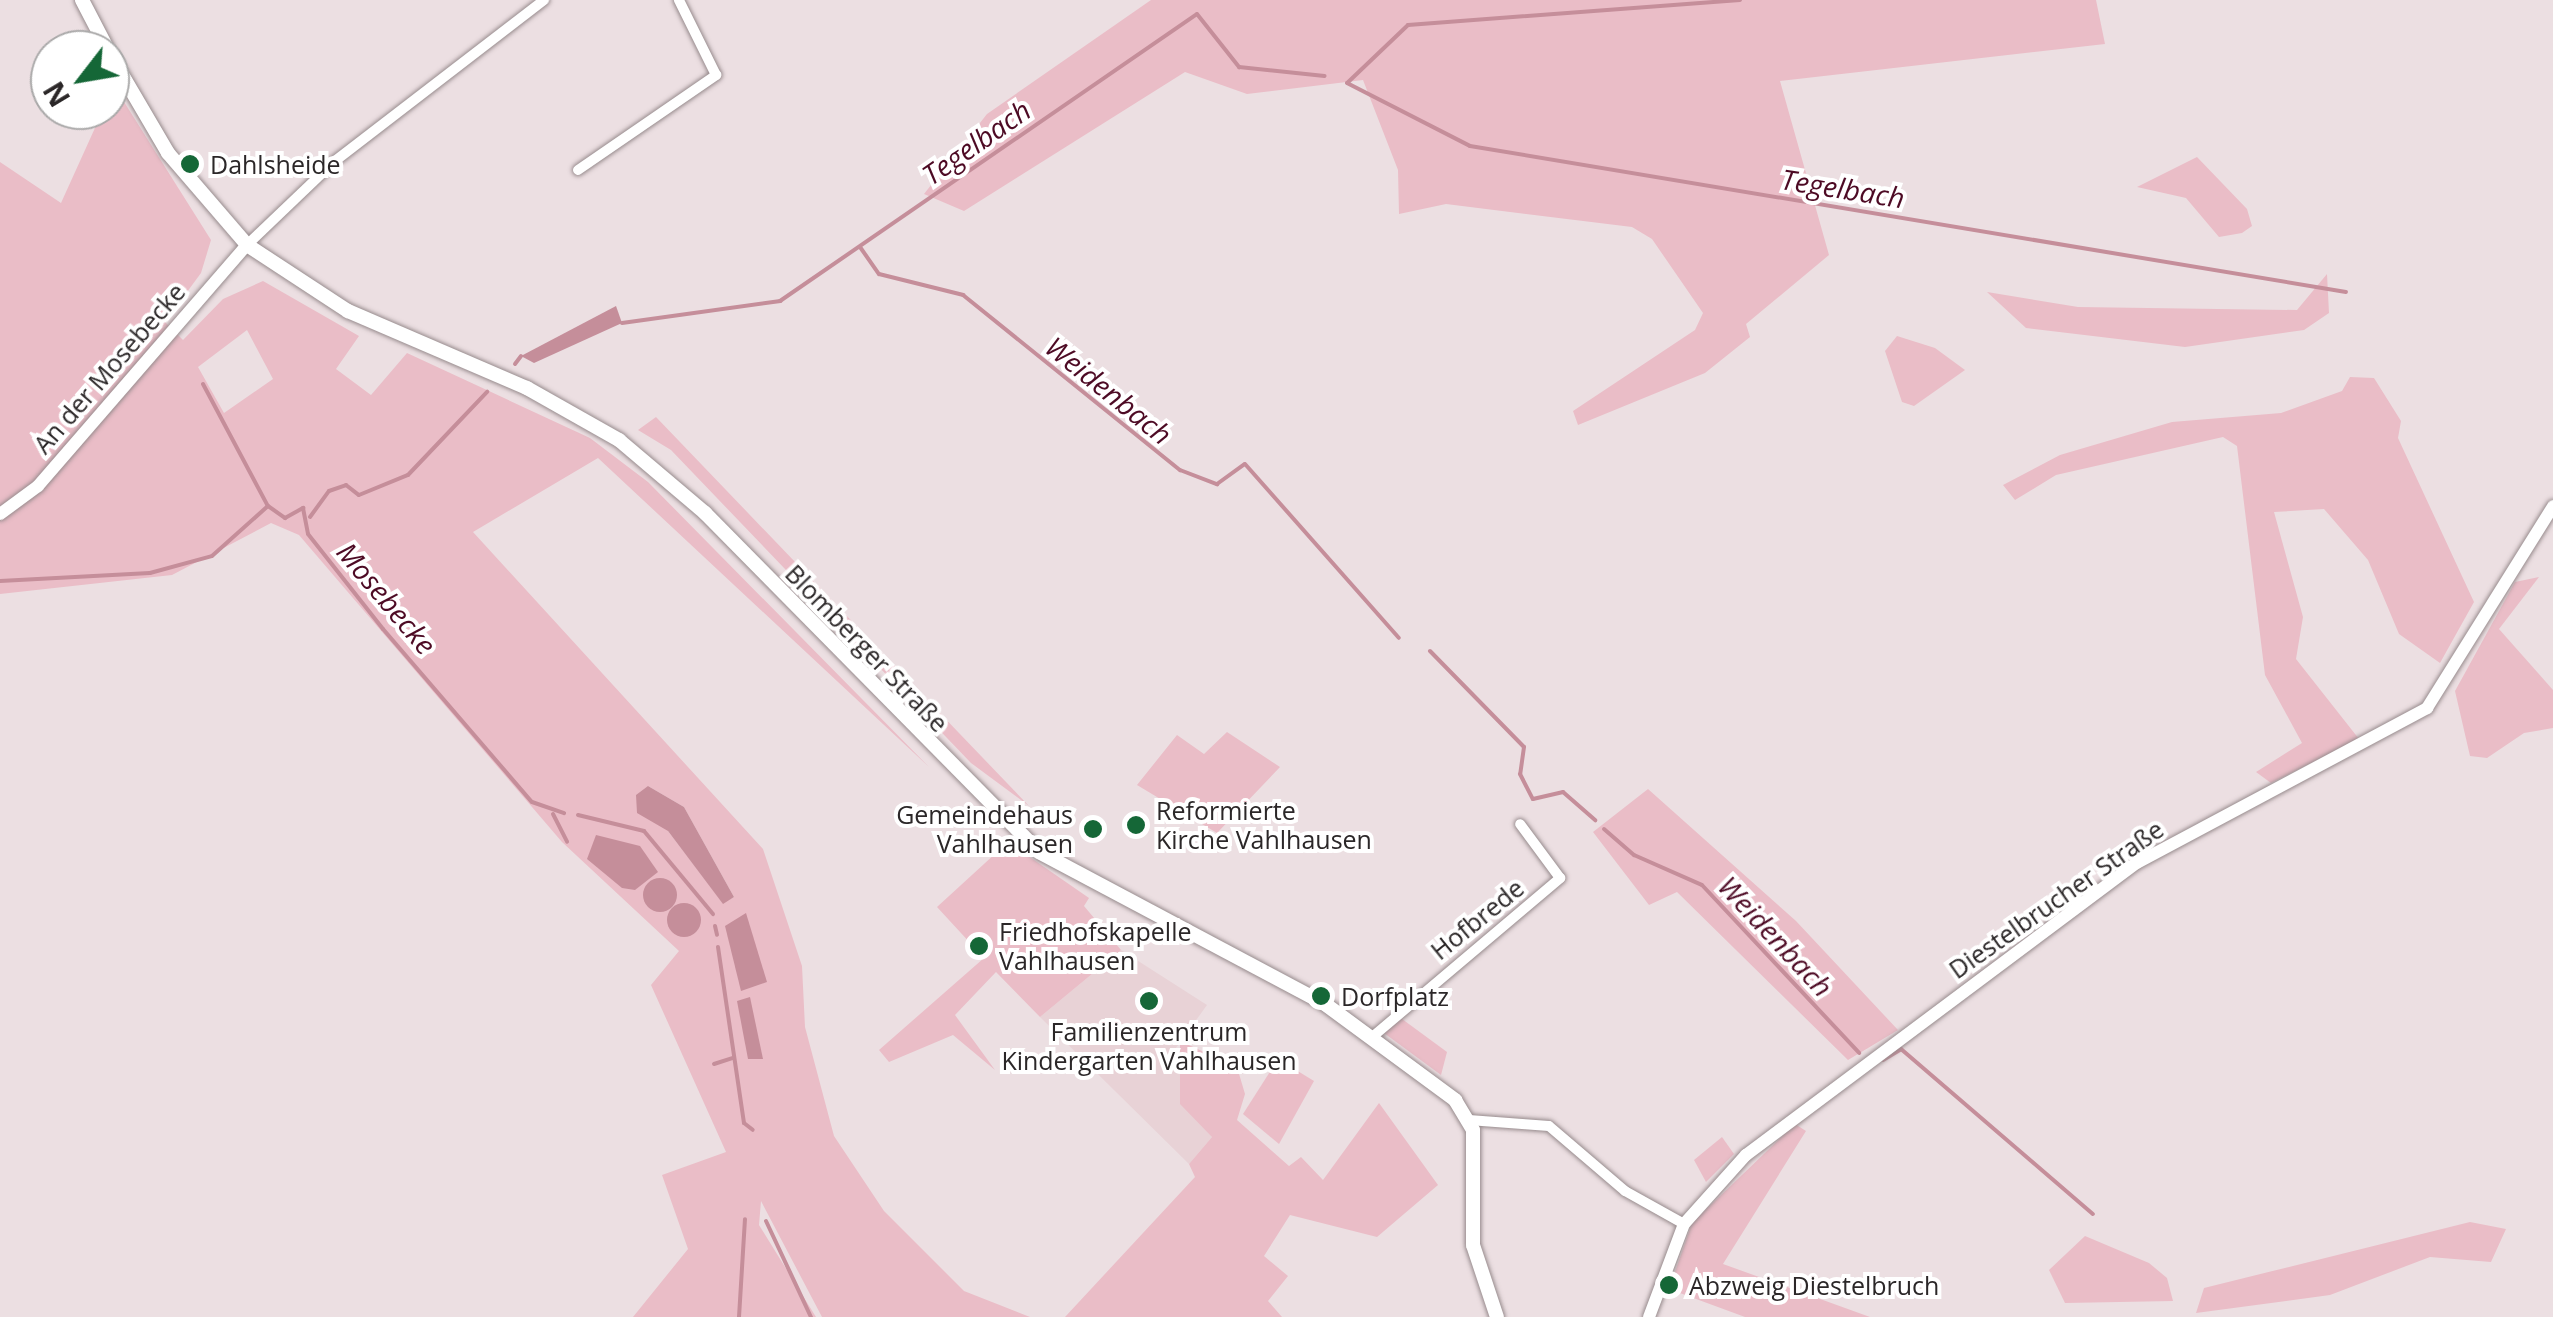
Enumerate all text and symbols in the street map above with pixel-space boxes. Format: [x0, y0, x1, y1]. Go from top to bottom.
north arrow [30, 30, 130, 130]
text: N [34, 75, 78, 114]
water label: Tegelbach [915, 93, 1037, 191]
place label: Dahlsheide [210, 149, 341, 179]
marker: Dahlsheide [179, 153, 201, 175]
water label: Tegelbach [1779, 162, 1907, 214]
street label: An der Mosebecke [27, 277, 191, 459]
water label: Weidenbach [1039, 329, 1179, 451]
water label: Mosebecke [331, 535, 443, 661]
street label: Blomberger Straße [780, 558, 954, 738]
place label: Reformierte Kirche Vahlhausen [1156, 796, 1372, 855]
place label: Gemeindehaus Vahlhausen [896, 800, 1073, 859]
marker: Reformierte Kirche Vahlhausen [1125, 814, 1147, 836]
street label: Diestelbrucher Straße [1943, 814, 2169, 984]
marker: Gemeindehaus Vahlhausen [1082, 818, 1104, 840]
water label: Weidenbach [1712, 869, 1840, 1003]
street label: Hofbrede [1425, 872, 1529, 966]
place label: Friedhofskapelle Vahlhausen [999, 917, 1191, 976]
marker: Friedhofskapelle Vahlhausen [968, 935, 990, 957]
place label: Dorfplatz [1341, 981, 1449, 1011]
marker: Dorfplatz [1310, 985, 1332, 1007]
marker: Familienzentrum Kindergarten Vahlhausen [1138, 990, 1160, 1012]
place label: Familienzentrum Kindergarten Vahlhausen [1001, 1017, 1297, 1076]
place label: Abzweig Diestelbruch [1689, 1270, 1939, 1300]
marker: Abzweig Diestelbruch [1658, 1274, 1680, 1296]

